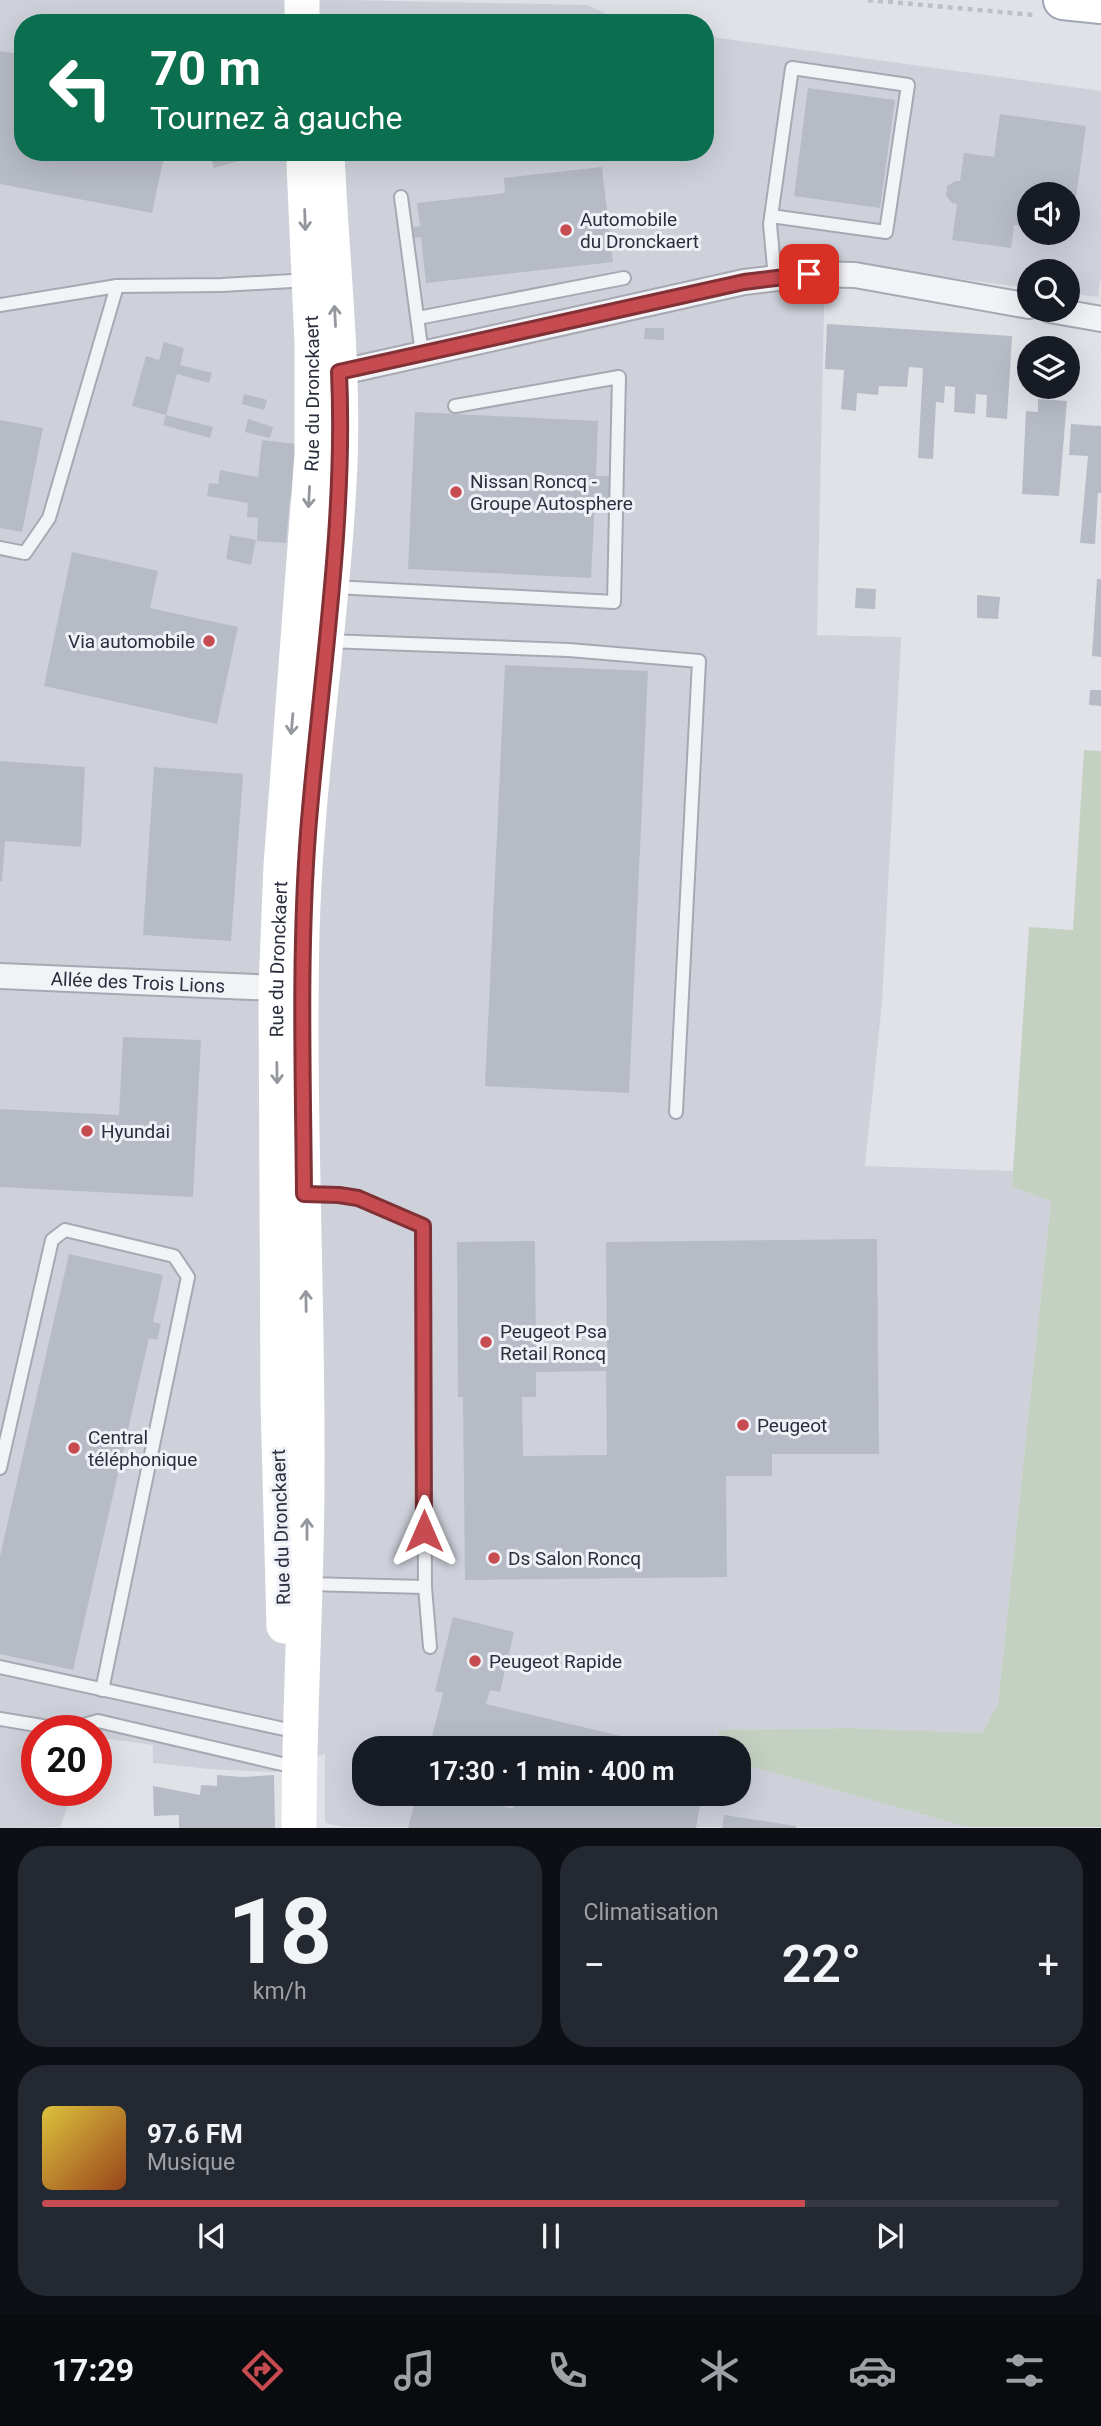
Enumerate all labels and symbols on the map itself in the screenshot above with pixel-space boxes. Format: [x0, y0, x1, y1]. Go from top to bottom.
place label: Automobile du Dronckaert [580, 208, 699, 253]
one-way arrow [298, 209, 312, 232]
marker: Automobile du Dronckaert [558, 222, 574, 238]
pin [779, 244, 839, 304]
one-way arrow [329, 305, 342, 328]
street label: Rue du Dronckaert [299, 315, 324, 472]
place label: Nissan Roncq - Groupe Autosphere [470, 470, 633, 515]
marker: Nissan Roncq - Groupe Autosphere [448, 484, 464, 500]
one-way arrow [303, 485, 316, 508]
place label: Via automobile [68, 630, 195, 653]
marker: Via automobile [201, 633, 217, 649]
one-way arrow [285, 712, 298, 734]
street label: Rue du Dronckaert [264, 881, 292, 1037]
street label: Allée des Trois Lions [50, 967, 225, 997]
one-way arrow [270, 1061, 284, 1084]
place label: Hyundai [101, 1120, 170, 1143]
marker: Hyundai [79, 1123, 95, 1139]
one-way arrow [299, 1290, 313, 1313]
place label: Peugeot Psa Retail Roncq [500, 1320, 607, 1365]
marker: Peugeot Psa Retail Roncq [478, 1334, 494, 1350]
place label: Peugeot [757, 1414, 827, 1437]
marker: Peugeot [735, 1417, 751, 1433]
place label: Central téléphonique [88, 1426, 197, 1471]
marker: Central téléphonique [66, 1440, 82, 1456]
street label: Rue du Dronckaert [267, 1449, 295, 1605]
position arrow [387, 1494, 461, 1568]
one-way arrow [300, 1517, 314, 1540]
place label: Ds Salon Roncq [508, 1547, 641, 1570]
marker: Ds Salon Roncq [486, 1550, 502, 1566]
place label: Peugeot Rapide [489, 1650, 622, 1673]
marker: Peugeot Rapide [467, 1653, 483, 1669]
speed limit sign: 20 [21, 1715, 112, 1806]

